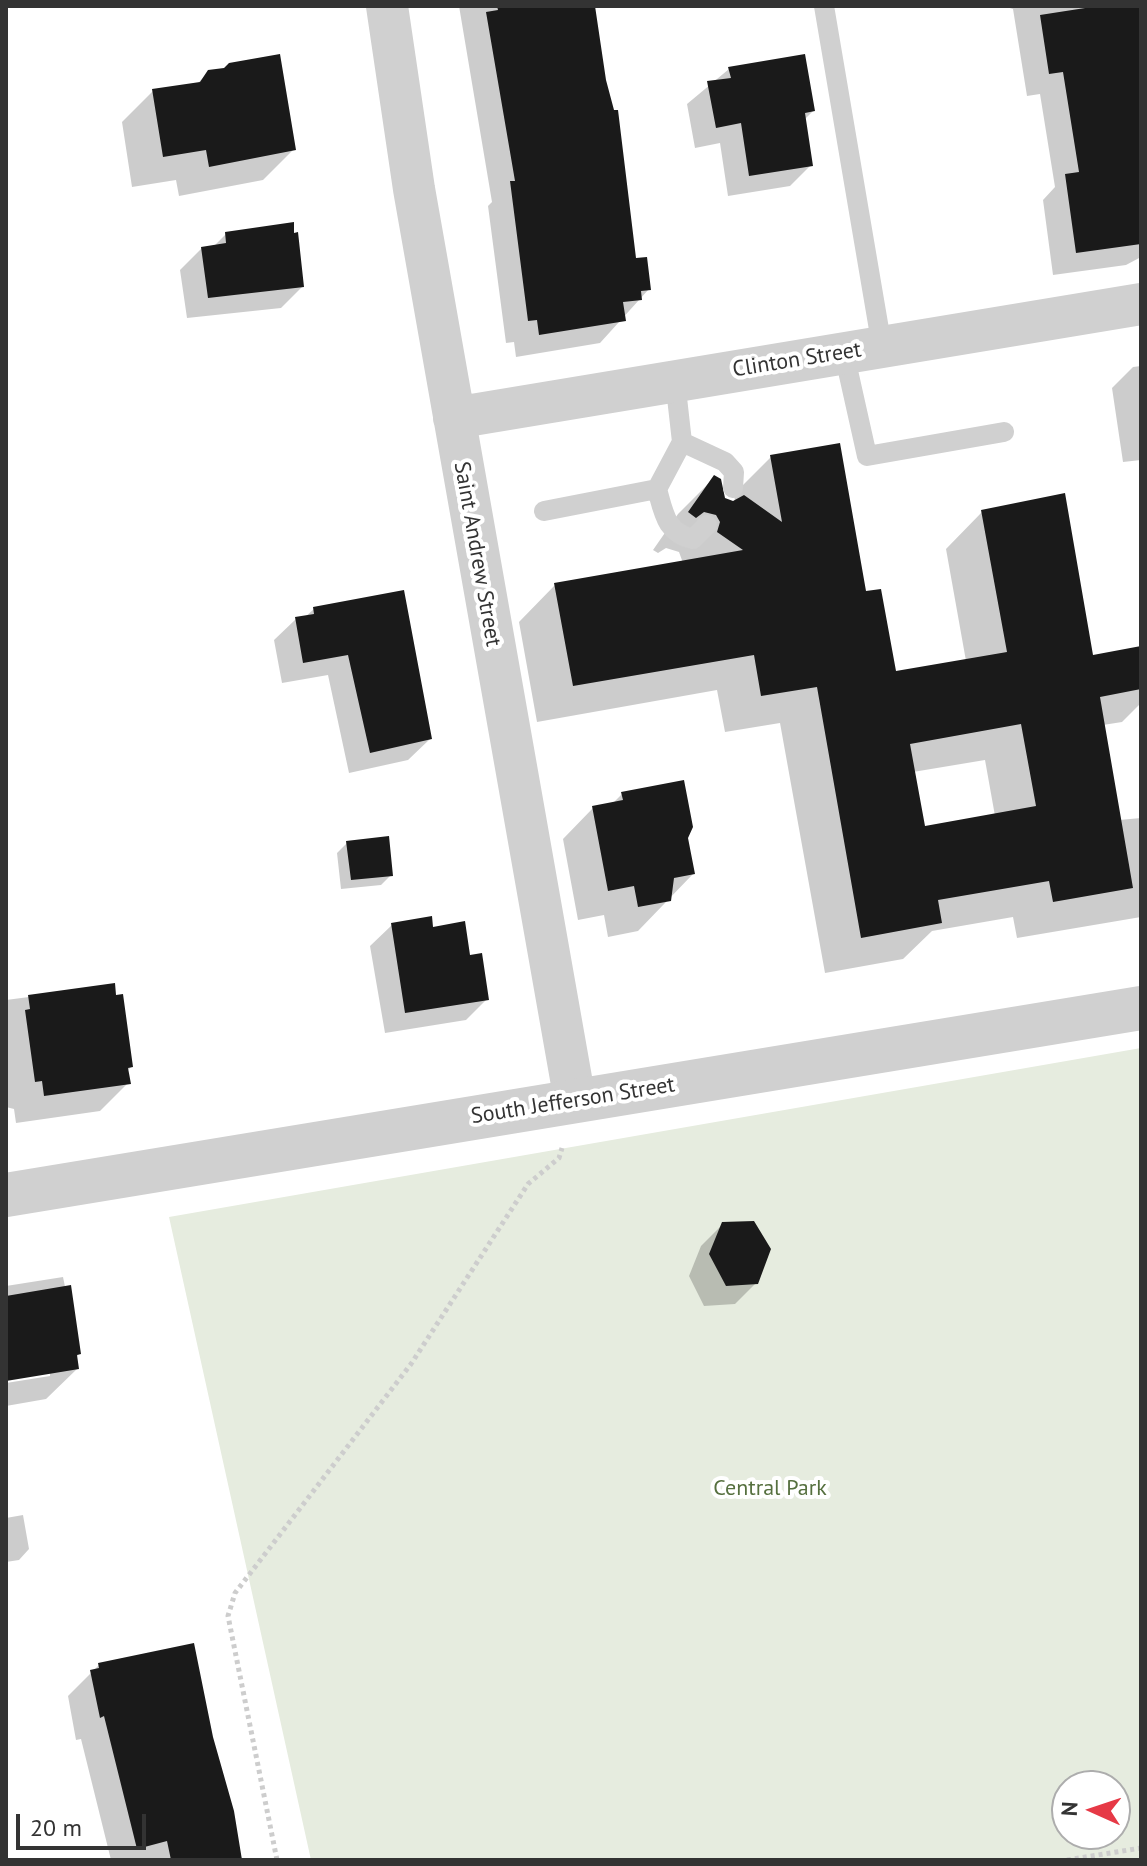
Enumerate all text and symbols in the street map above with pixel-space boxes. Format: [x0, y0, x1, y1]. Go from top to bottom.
street label: Clinton Street [731, 337, 863, 383]
street label: Saint Andrew Street [448, 460, 506, 648]
street label: South Jefferson Street [469, 1072, 677, 1130]
park label: Central Park [713, 1476, 827, 1502]
north arrow [1051, 1770, 1131, 1850]
scale bar [20, 1798, 150, 1848]
text: N [1055, 1801, 1083, 1817]
text: 20 m [30, 1812, 82, 1843]

